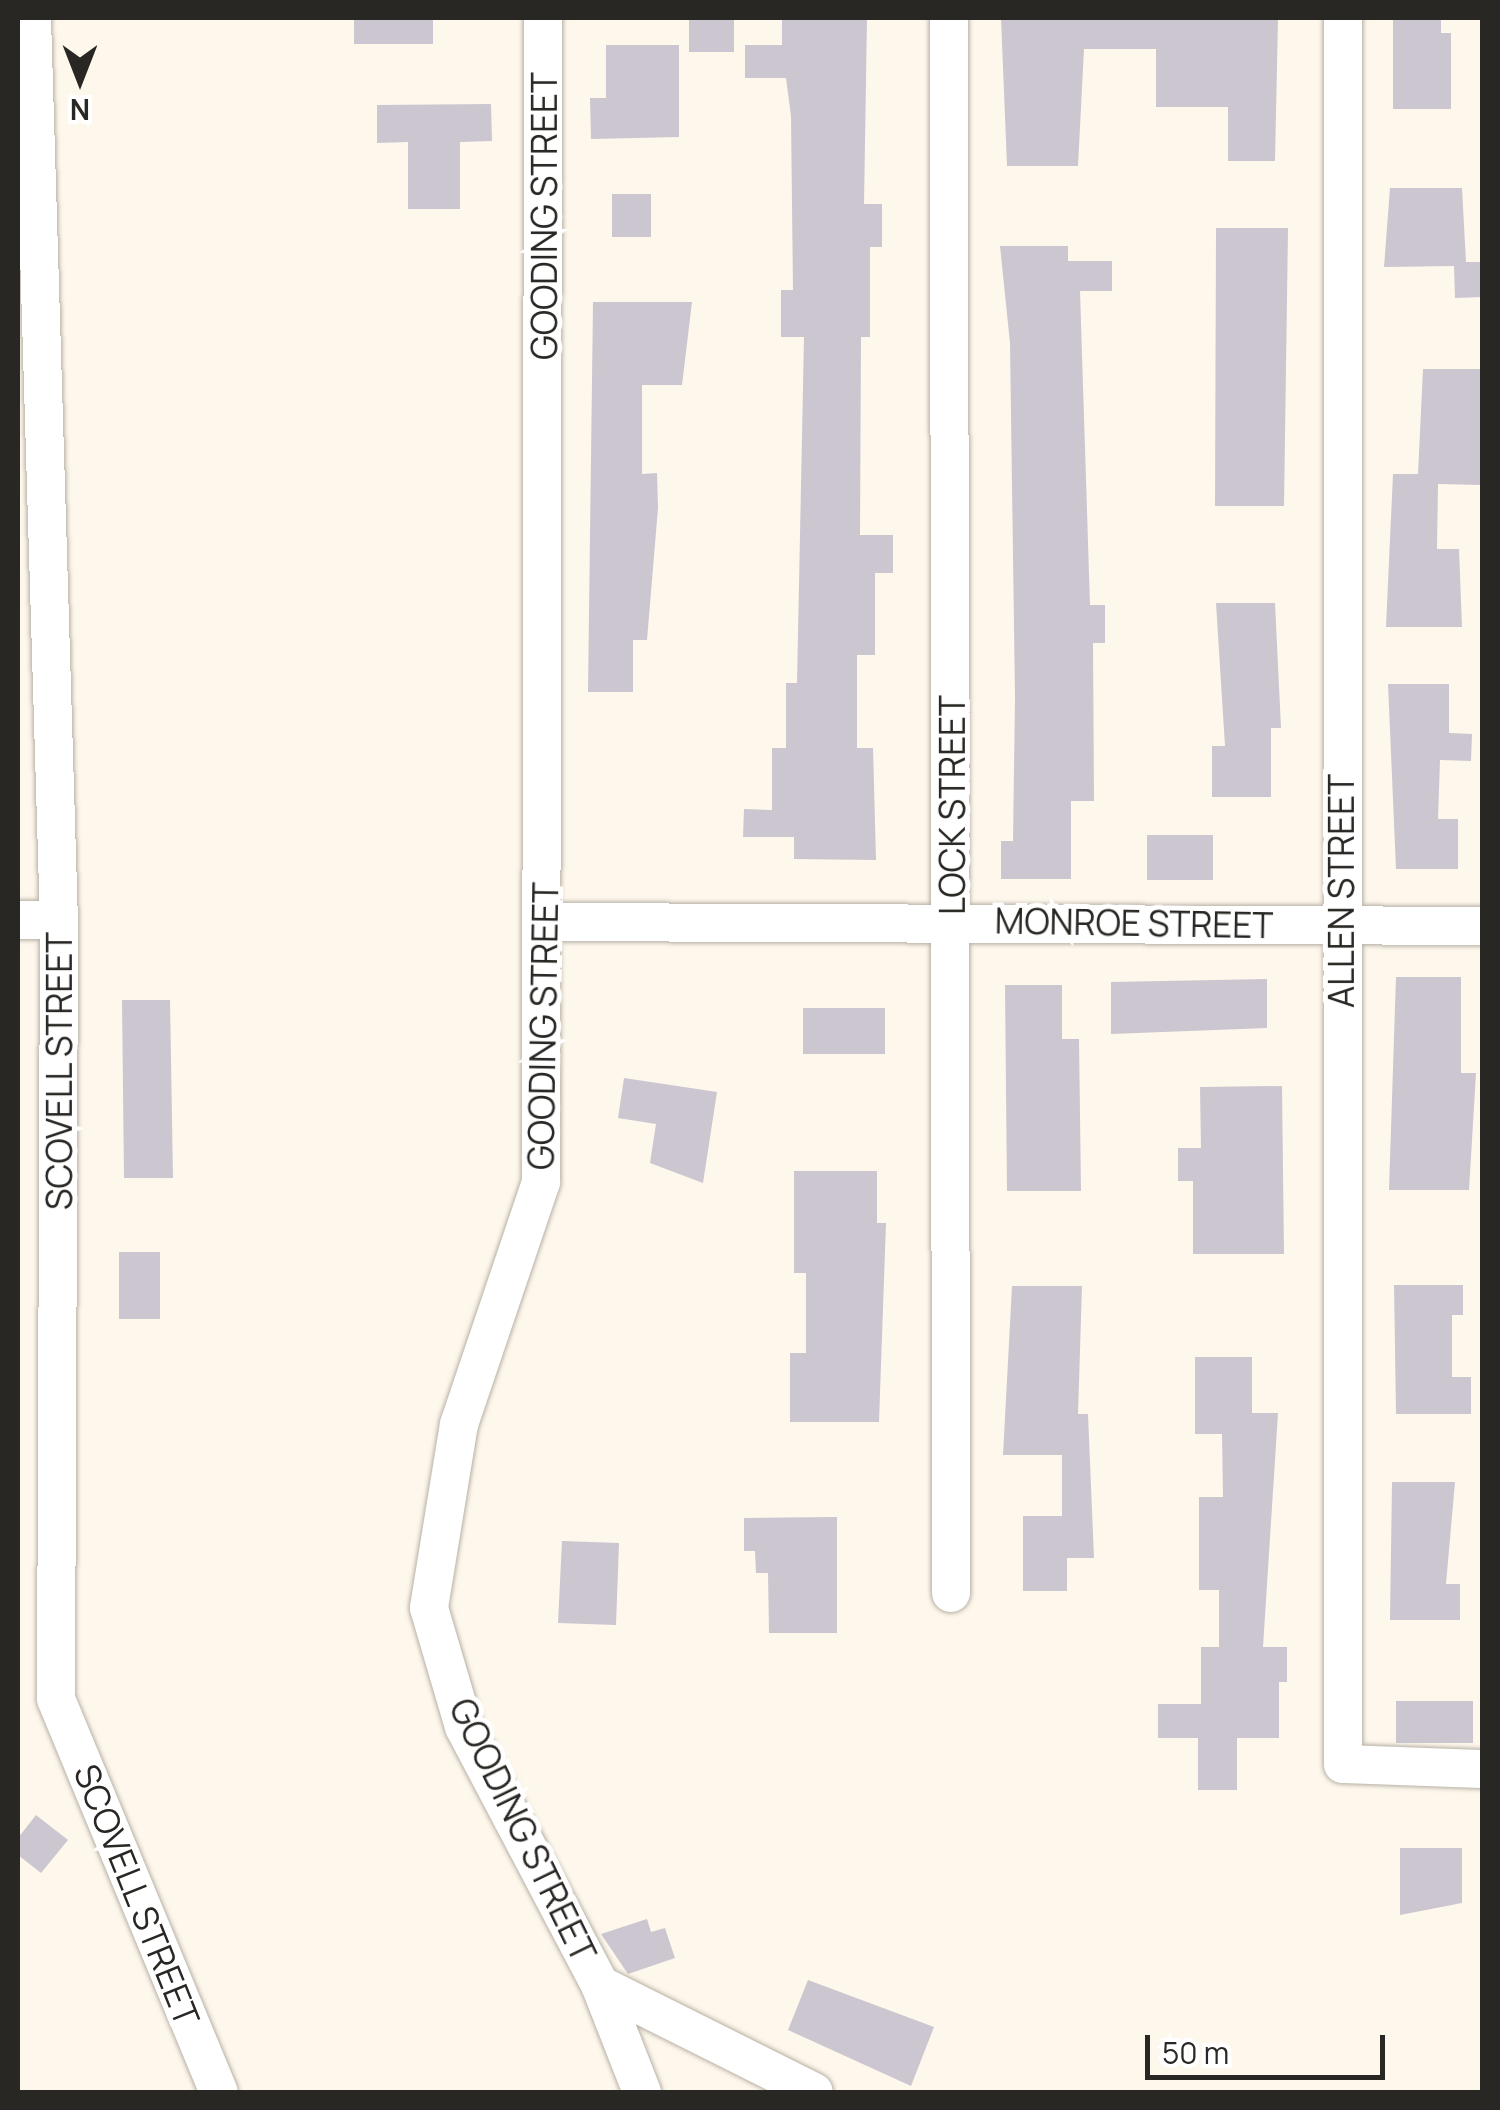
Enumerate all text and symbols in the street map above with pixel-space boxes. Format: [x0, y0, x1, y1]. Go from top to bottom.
north arrow [30, 30, 130, 130]
street label: GOODING STREET [523, 72, 565, 360]
text: N [70, 91, 90, 129]
street label: LOCK STREET [931, 695, 973, 915]
street label: ALLEN STREET [1320, 774, 1362, 1008]
street label: GOODING STREET [519, 882, 567, 1170]
street label: MONROE STREET [994, 900, 1274, 946]
street label: SCOVELL STREET [38, 931, 80, 1211]
street label: GOODING STREET [441, 1691, 605, 1969]
street label: SCOVELL STREET [65, 1757, 209, 2033]
scale bar [1150, 2015, 1390, 2077]
text: 50 m [1162, 2032, 1229, 2073]

